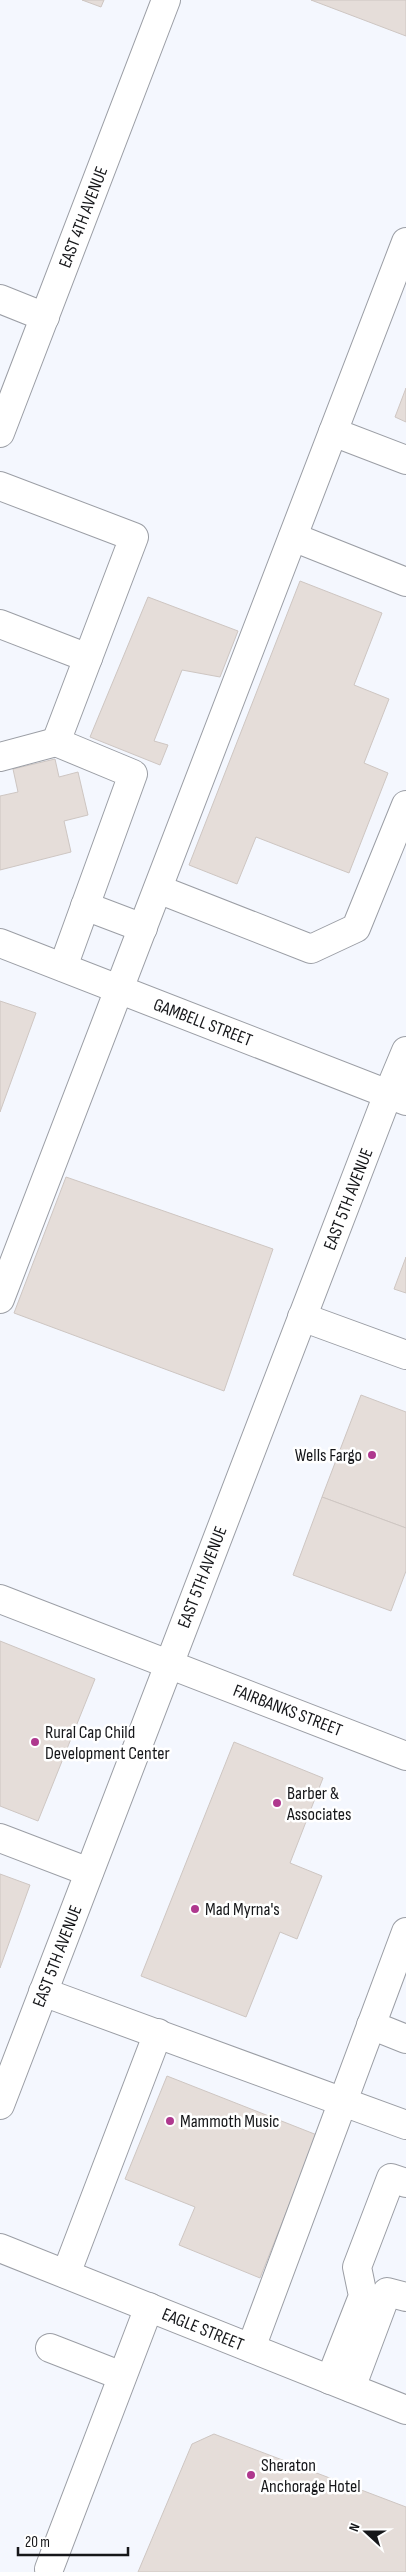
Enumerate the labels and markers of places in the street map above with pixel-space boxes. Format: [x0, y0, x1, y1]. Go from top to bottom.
place label: Wells Fargo [295, 1445, 362, 1466]
marker: Wells Fargo [366, 1449, 378, 1461]
place label: Rural Cap Child Development Center [45, 1722, 170, 1764]
marker: Rural Cap Child Development Center [29, 1736, 41, 1748]
place label: Barber & Associates [286, 1783, 351, 1825]
marker: Barber & Associates [271, 1797, 283, 1809]
place label: Mad Myrna's [205, 1899, 280, 1920]
marker: Mad Myrna's [189, 1903, 201, 1915]
place label: Mammoth Music [180, 2111, 280, 2132]
marker: Mammoth Music [164, 2115, 176, 2127]
place label: Sheraton Anchorage Hotel [260, 2455, 361, 2497]
marker: Sheraton Anchorage Hotel [245, 2469, 257, 2481]

